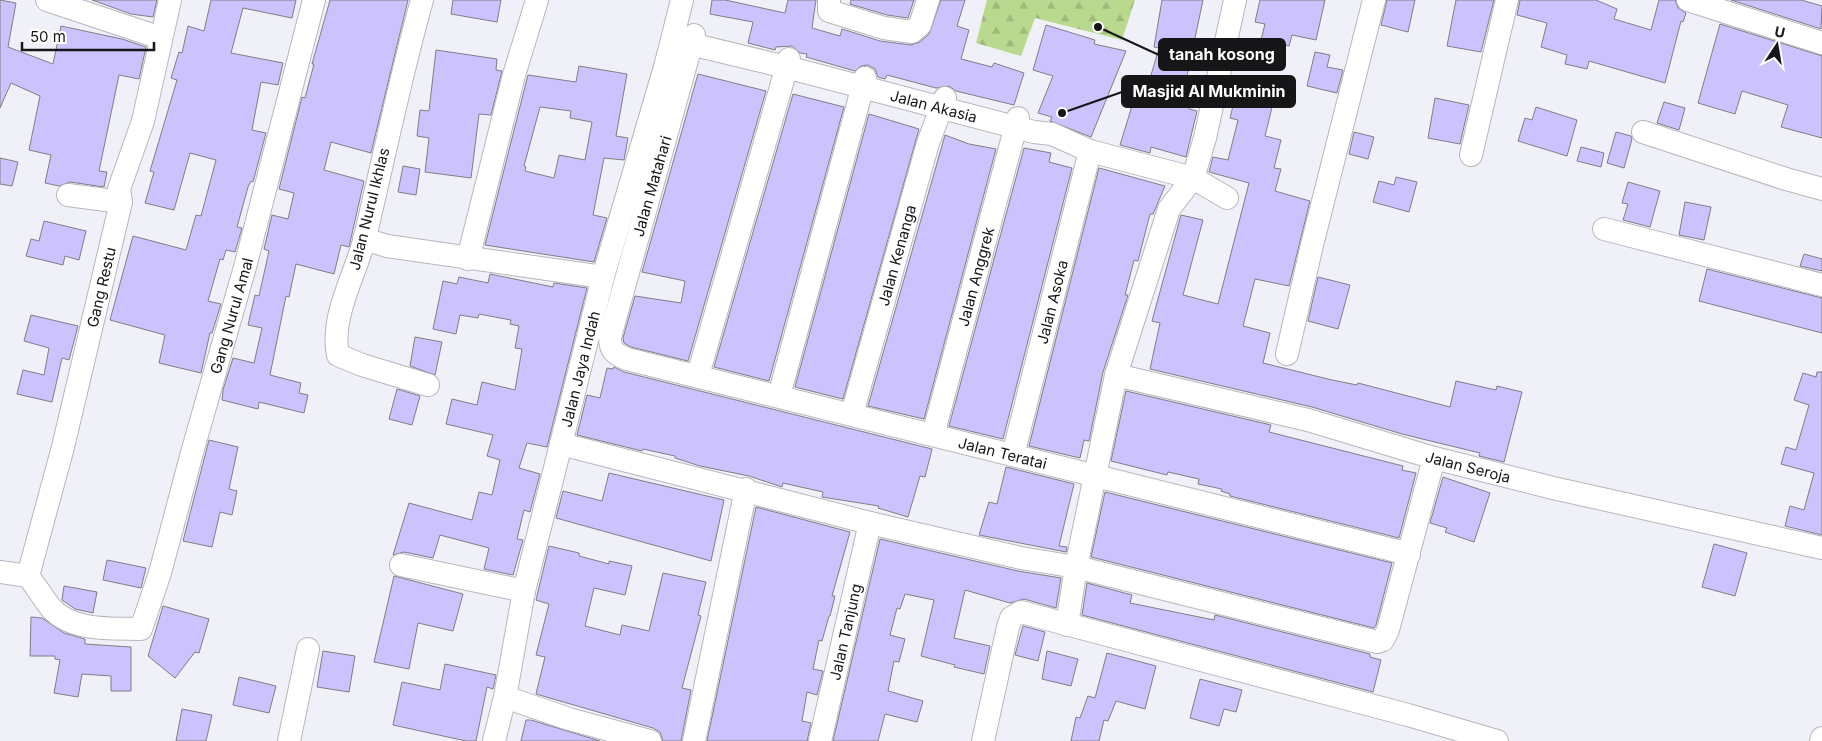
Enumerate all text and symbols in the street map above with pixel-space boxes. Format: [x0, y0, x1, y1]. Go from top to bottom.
scale bar [22, 20, 155, 52]
north arrow [1752, 20, 1802, 70]
text: U [1773, 22, 1787, 41]
text: 50 m [30, 27, 66, 46]
callout: tanah kosong [1159, 39, 1285, 70]
text: tanah kosong [1169, 44, 1275, 64]
callout: Masjid Al Mukminin [1122, 76, 1295, 107]
text: Masjid Al Mukminin [1132, 81, 1286, 101]
street label: Jalan Akasia [888, 85, 979, 126]
street label: Jalan Matahari [628, 133, 676, 239]
street label: Jalan Nurul Ikhlas [345, 146, 393, 272]
street label: Jalan Kenanga [873, 202, 920, 308]
street label: Jalan Anggrek [953, 224, 998, 328]
street label: Gang Restu [82, 245, 120, 329]
street label: Gang Nurul Amal [205, 255, 257, 376]
street label: Jalan Asoka [1032, 258, 1072, 346]
street label: Jalan Jaya Indah [556, 309, 604, 429]
street label: Jalan Teratai [956, 432, 1049, 473]
street label: Jalan Seroja [1423, 447, 1513, 486]
street label: Jalan Tanjung [825, 582, 865, 682]

